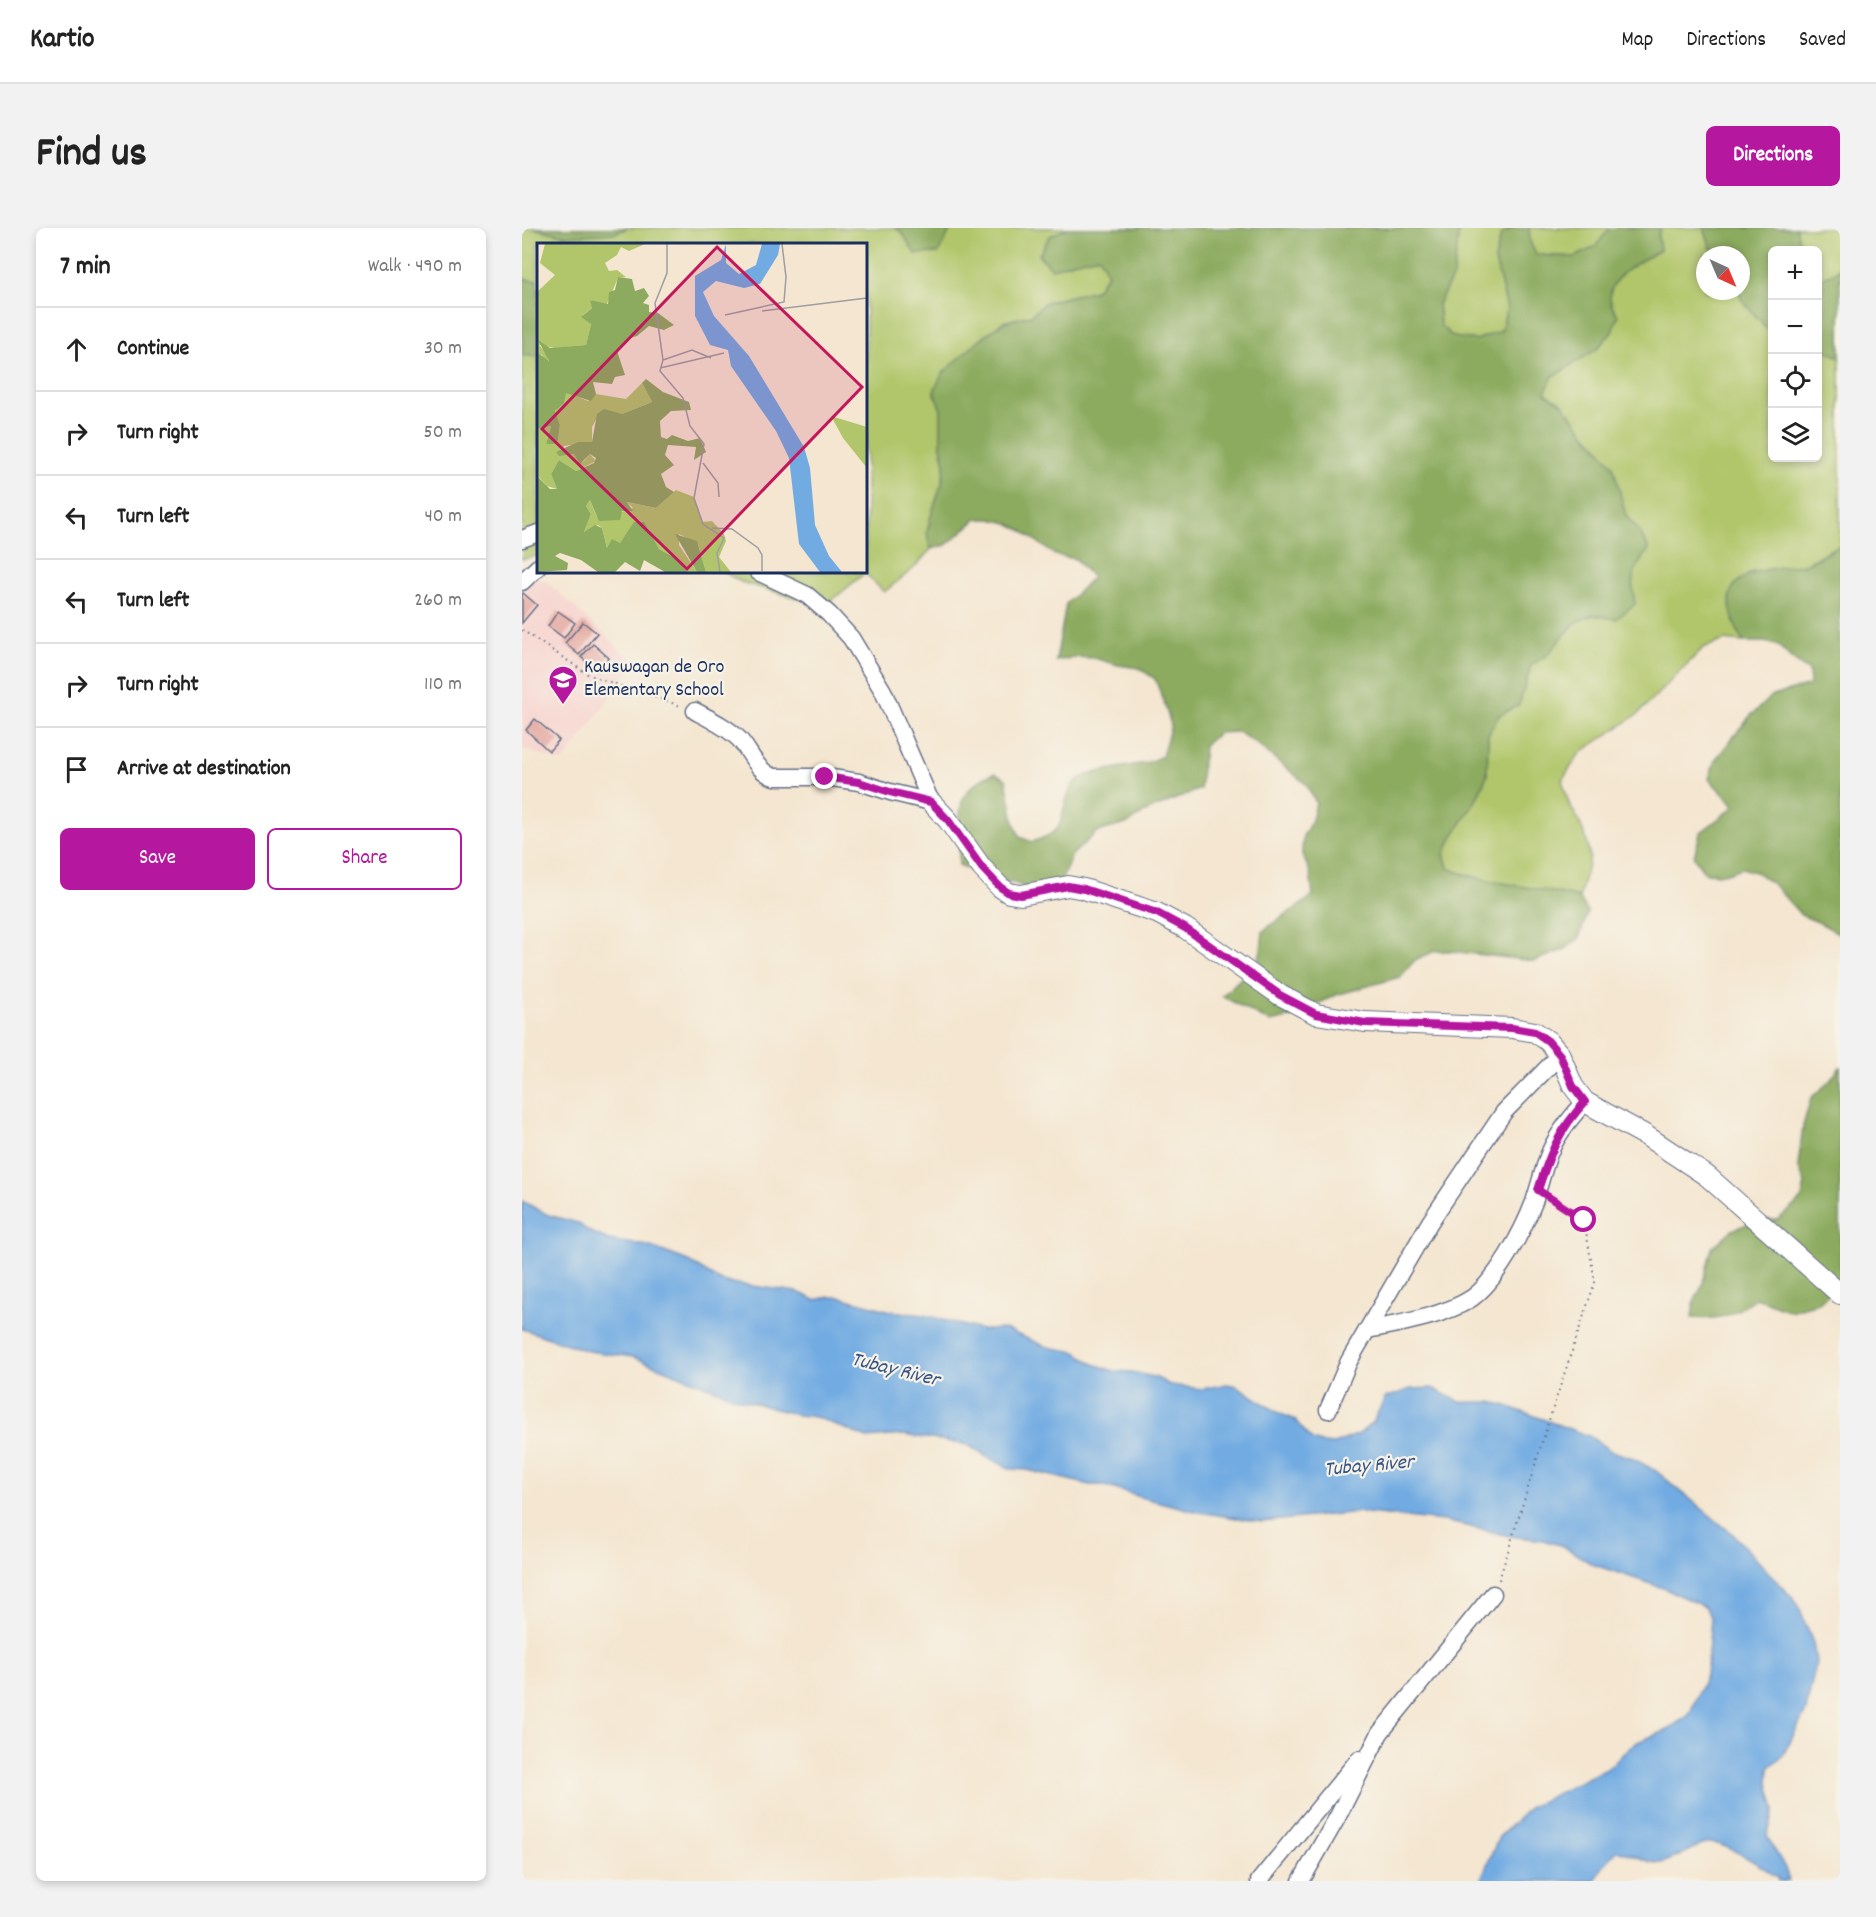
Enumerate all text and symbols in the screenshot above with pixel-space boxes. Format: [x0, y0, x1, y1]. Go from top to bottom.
text: Kartio [30, 21, 94, 61]
text: Map [1622, 26, 1653, 56]
text: Directions [1686, 26, 1766, 56]
text: Saved [1799, 26, 1846, 56]
text: Find us [36, 126, 147, 186]
button: Directions [1706, 126, 1840, 186]
inset map [537, 243, 867, 573]
north arrow [1696, 246, 1750, 300]
map controls [1768, 246, 1822, 462]
button: + [1768, 246, 1822, 300]
text: 7 min [60, 249, 111, 286]
text: Walk · 490 m [368, 253, 462, 281]
button: − [1768, 300, 1822, 354]
icon: ahead [60, 333, 93, 366]
text: Continue [117, 334, 189, 365]
text: 30 m [424, 335, 462, 363]
button: locate [1768, 354, 1822, 408]
button: layers [1768, 408, 1822, 462]
icon: right [60, 417, 93, 450]
text: Turn right [117, 418, 199, 449]
text: 50 m [424, 419, 462, 447]
icon: left [60, 501, 93, 534]
text: Turn left [117, 502, 189, 533]
text: 40 m [424, 503, 462, 531]
icon: left [60, 585, 93, 618]
text: Turn left [117, 586, 189, 617]
text: 260 m [414, 587, 462, 615]
place label: Kauswagan de Oro Elementary School [584, 654, 725, 705]
school or university icon: Kauswagan de Oro Elementary School [547, 664, 579, 706]
icon: right [60, 669, 93, 702]
text: Turn right [117, 670, 199, 701]
text: 110 m [424, 671, 462, 699]
icon: arrive [60, 753, 93, 786]
text: Arrive at destination [117, 754, 291, 785]
route end [811, 763, 837, 789]
button: Save [60, 828, 255, 890]
button: Share [267, 828, 462, 890]
route start [1570, 1206, 1596, 1232]
water label: Tubay River [848, 1346, 944, 1397]
water label: Tubay River [1323, 1448, 1417, 1486]

